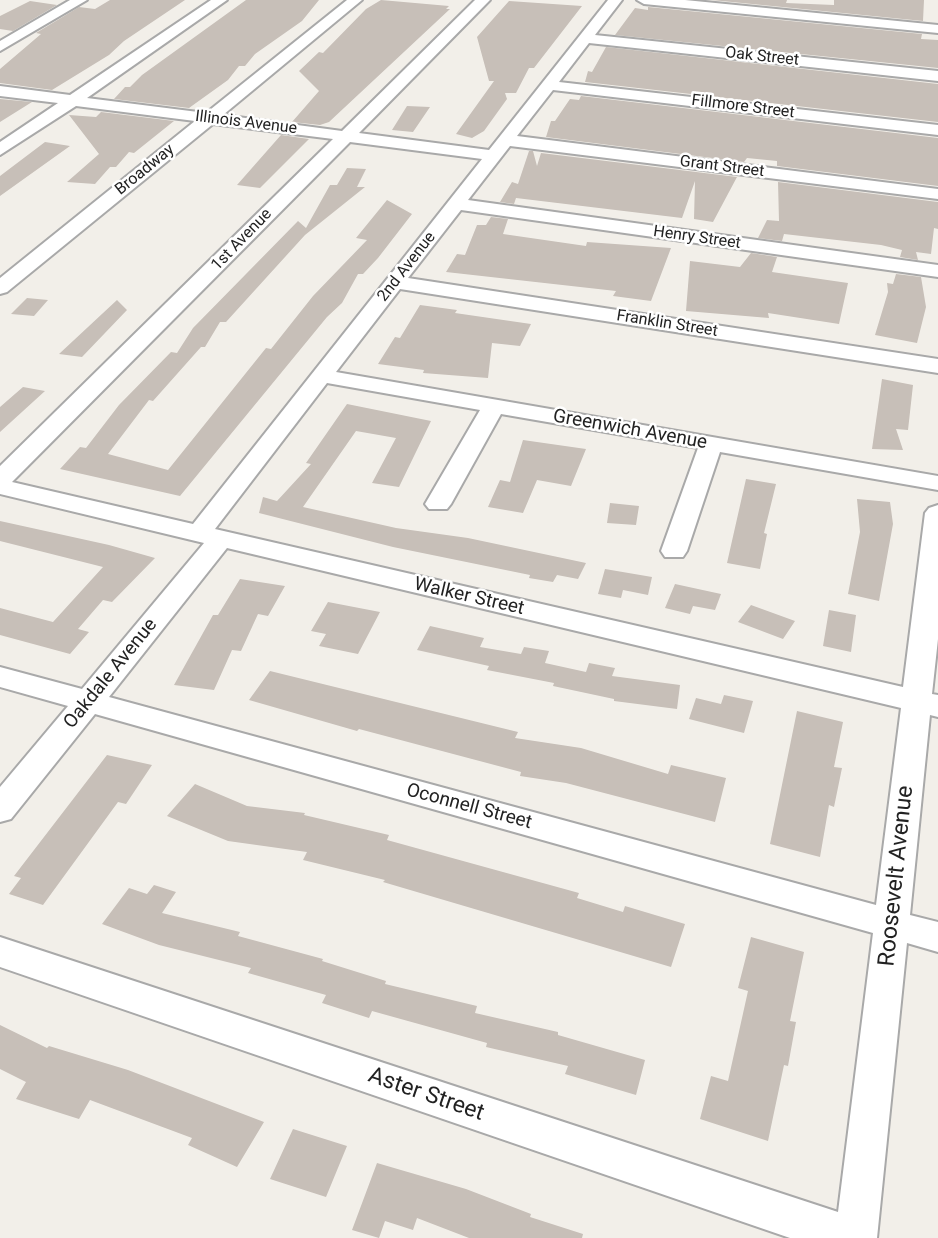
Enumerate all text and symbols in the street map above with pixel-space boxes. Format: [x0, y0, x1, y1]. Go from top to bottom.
street label: Oak Street [724, 44, 800, 70]
street label: Fillmore Street [690, 91, 796, 123]
street label: Illinois Avenue [194, 107, 298, 139]
street label: Broadway [112, 140, 178, 200]
street label: Grant Street [679, 152, 765, 182]
street label: 1st Avenue [208, 205, 276, 275]
street label: Henry Street [652, 222, 742, 254]
street label: 2nd Avenue [374, 228, 440, 306]
street label: Franklin Street [615, 307, 719, 341]
street label: Greenwich Avenue [551, 405, 709, 455]
street label: Walker Street [412, 573, 526, 621]
street label: Oakdale Avenue [60, 614, 162, 734]
street label: Oconnell Street [404, 779, 534, 835]
street label: Roosevelt Avenue [874, 784, 920, 968]
street label: Aster Street [364, 1062, 488, 1128]

